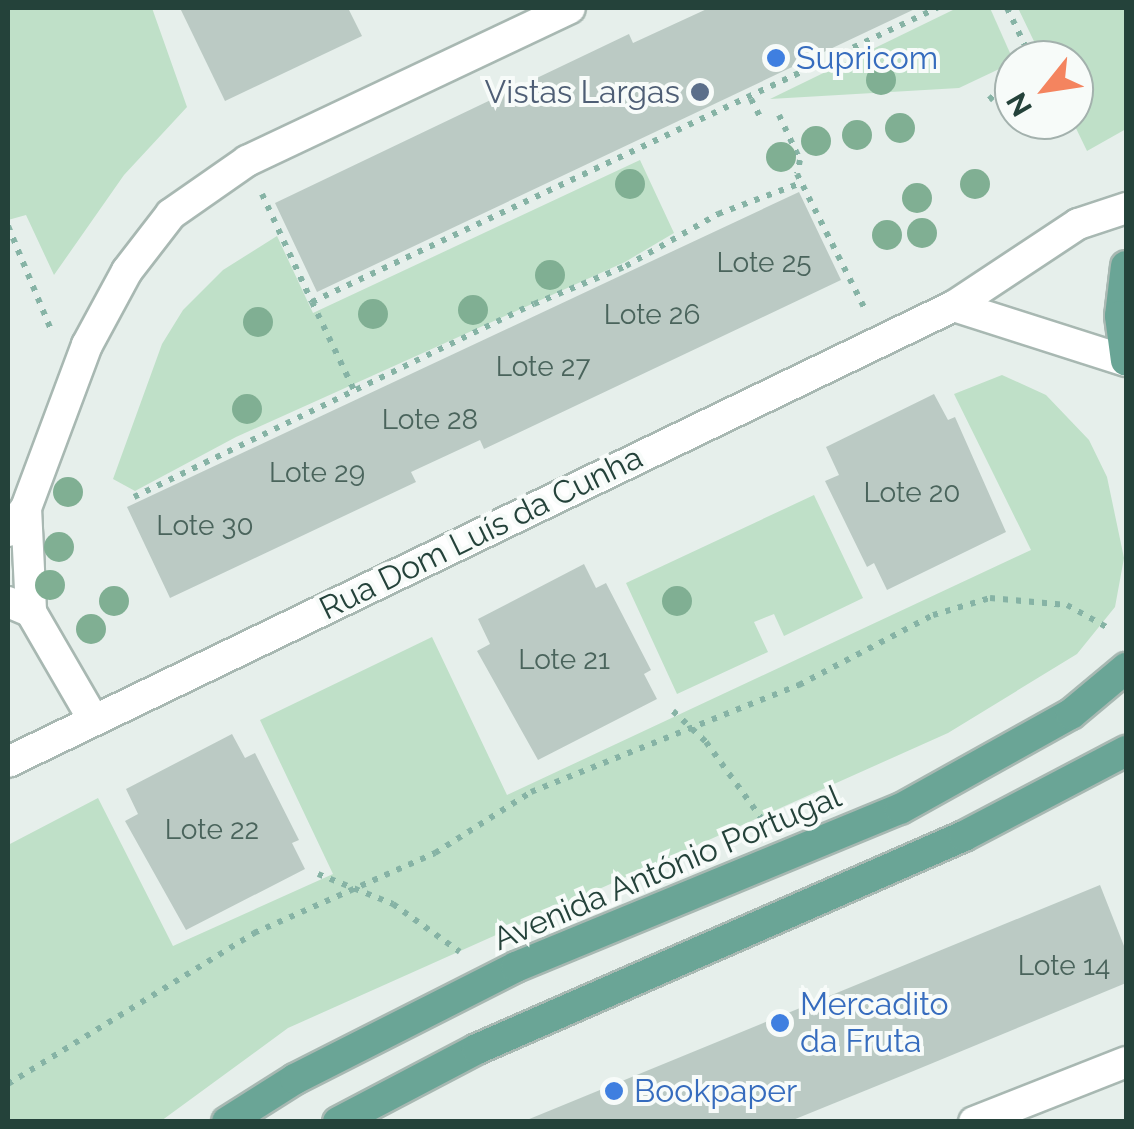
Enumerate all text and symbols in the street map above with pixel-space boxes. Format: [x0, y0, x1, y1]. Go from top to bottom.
place label: Supricom [796, 39, 938, 77]
north arrow [994, 40, 1094, 140]
marker: Supricom [765, 47, 787, 69]
place label: Vistas Largas [485, 73, 680, 111]
marker: Vistas Largas [689, 81, 711, 103]
text: N [1000, 87, 1039, 122]
house number: Lote 25 [716, 246, 812, 280]
house number: Lote 26 [604, 298, 700, 332]
house number: Lote 27 [496, 350, 590, 384]
house number: Lote 28 [382, 403, 478, 437]
street label: Rua Dom Luís da Cunha [313, 438, 649, 628]
house number: Lote 29 [269, 456, 365, 490]
house number: Lote 20 [864, 476, 960, 510]
house number: Lote 30 [156, 509, 254, 543]
house number: Lote 21 [518, 643, 610, 677]
street label: Avenida António Portugal [487, 777, 847, 959]
house number: Lote 22 [165, 813, 259, 847]
house number: Lote 14 [1018, 949, 1110, 983]
place label: Mercadito da Fruta [800, 986, 949, 1061]
marker: Mercadito da Fruta [769, 1012, 791, 1034]
place label: Bookpaper [634, 1072, 797, 1110]
marker: Bookpaper [603, 1080, 625, 1102]

